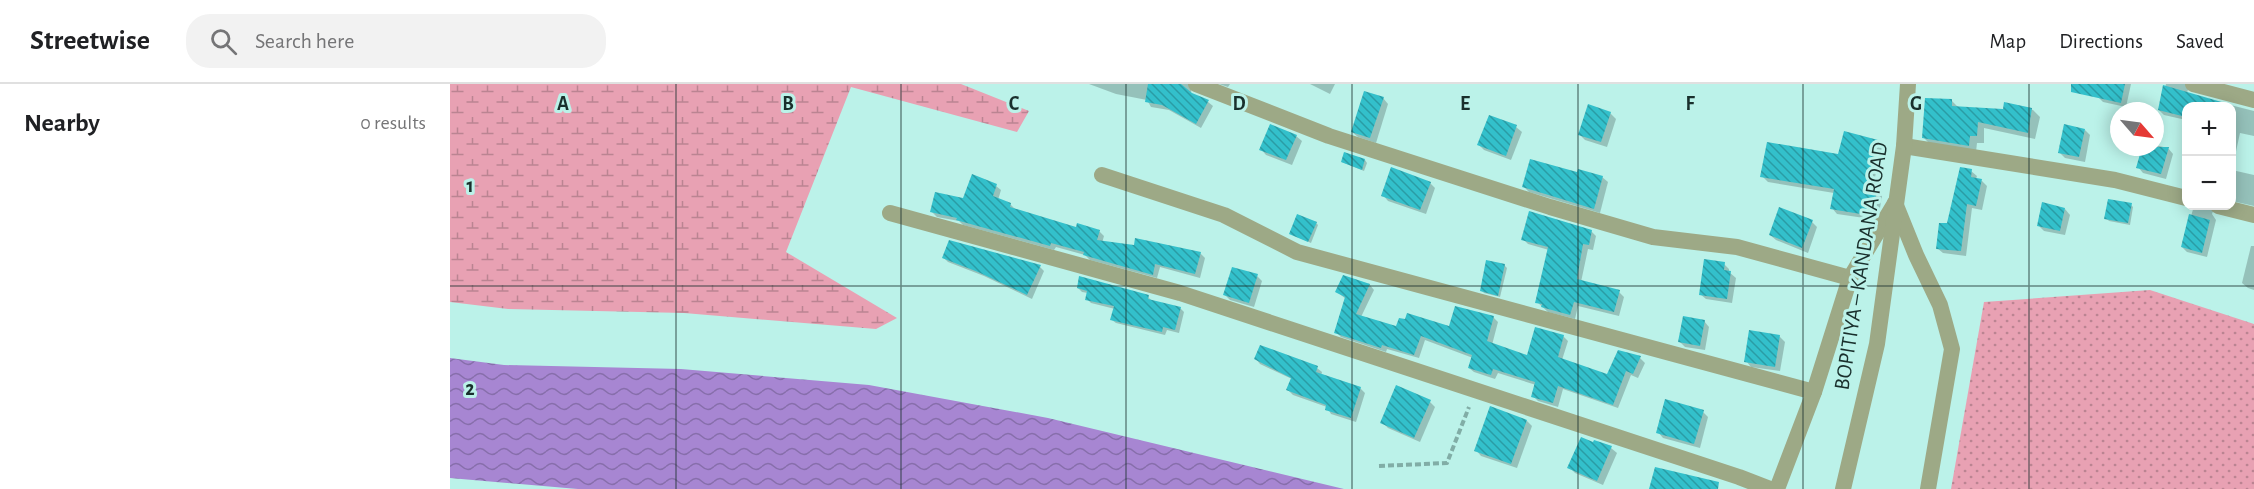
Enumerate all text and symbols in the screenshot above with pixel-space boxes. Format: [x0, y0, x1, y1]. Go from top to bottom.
search box [186, 14, 606, 68]
icon: search [207, 25, 240, 58]
text: Streetwise [30, 27, 150, 55]
text: Search here [255, 30, 354, 52]
text: Map [1990, 31, 2026, 52]
text: Directions [2059, 31, 2143, 52]
text: Saved [2176, 31, 2224, 52]
text: A [557, 94, 569, 114]
text: B [782, 94, 794, 114]
text: C [1009, 94, 1020, 114]
text: D [1232, 94, 1246, 114]
text: E [1460, 94, 1470, 114]
text: F [1685, 94, 1695, 114]
text: G [1910, 94, 1922, 114]
north arrow [2110, 102, 2164, 156]
map controls [2182, 102, 2236, 210]
button: + [2182, 102, 2236, 156]
text: Nearby [24, 110, 100, 136]
text: 0 results [360, 113, 426, 133]
street label: BOPITIYA – KANDANA ROAD [1831, 140, 1891, 392]
button: − [2182, 156, 2236, 210]
text: 1 [466, 176, 474, 196]
text: 2 [465, 379, 475, 399]

